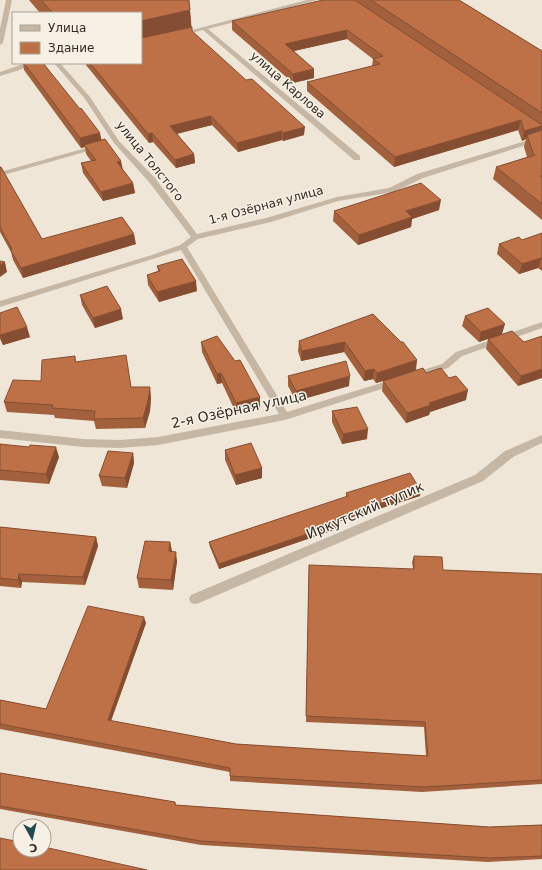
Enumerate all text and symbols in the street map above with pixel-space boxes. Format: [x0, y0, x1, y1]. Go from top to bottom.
legend [12, 12, 142, 64]
text: Улица [48, 21, 86, 35]
text: Здание [48, 41, 94, 55]
street label: улица Карлова [248, 49, 328, 121]
street label: улица Толстого [113, 118, 187, 204]
street label: 1-я Озёрная улица [207, 183, 325, 227]
street label: 2-я Озёрная улица [170, 387, 308, 431]
street label: Иркутский тупик [304, 478, 426, 542]
north arrow [12, 818, 52, 858]
text: С [28, 840, 38, 854]

